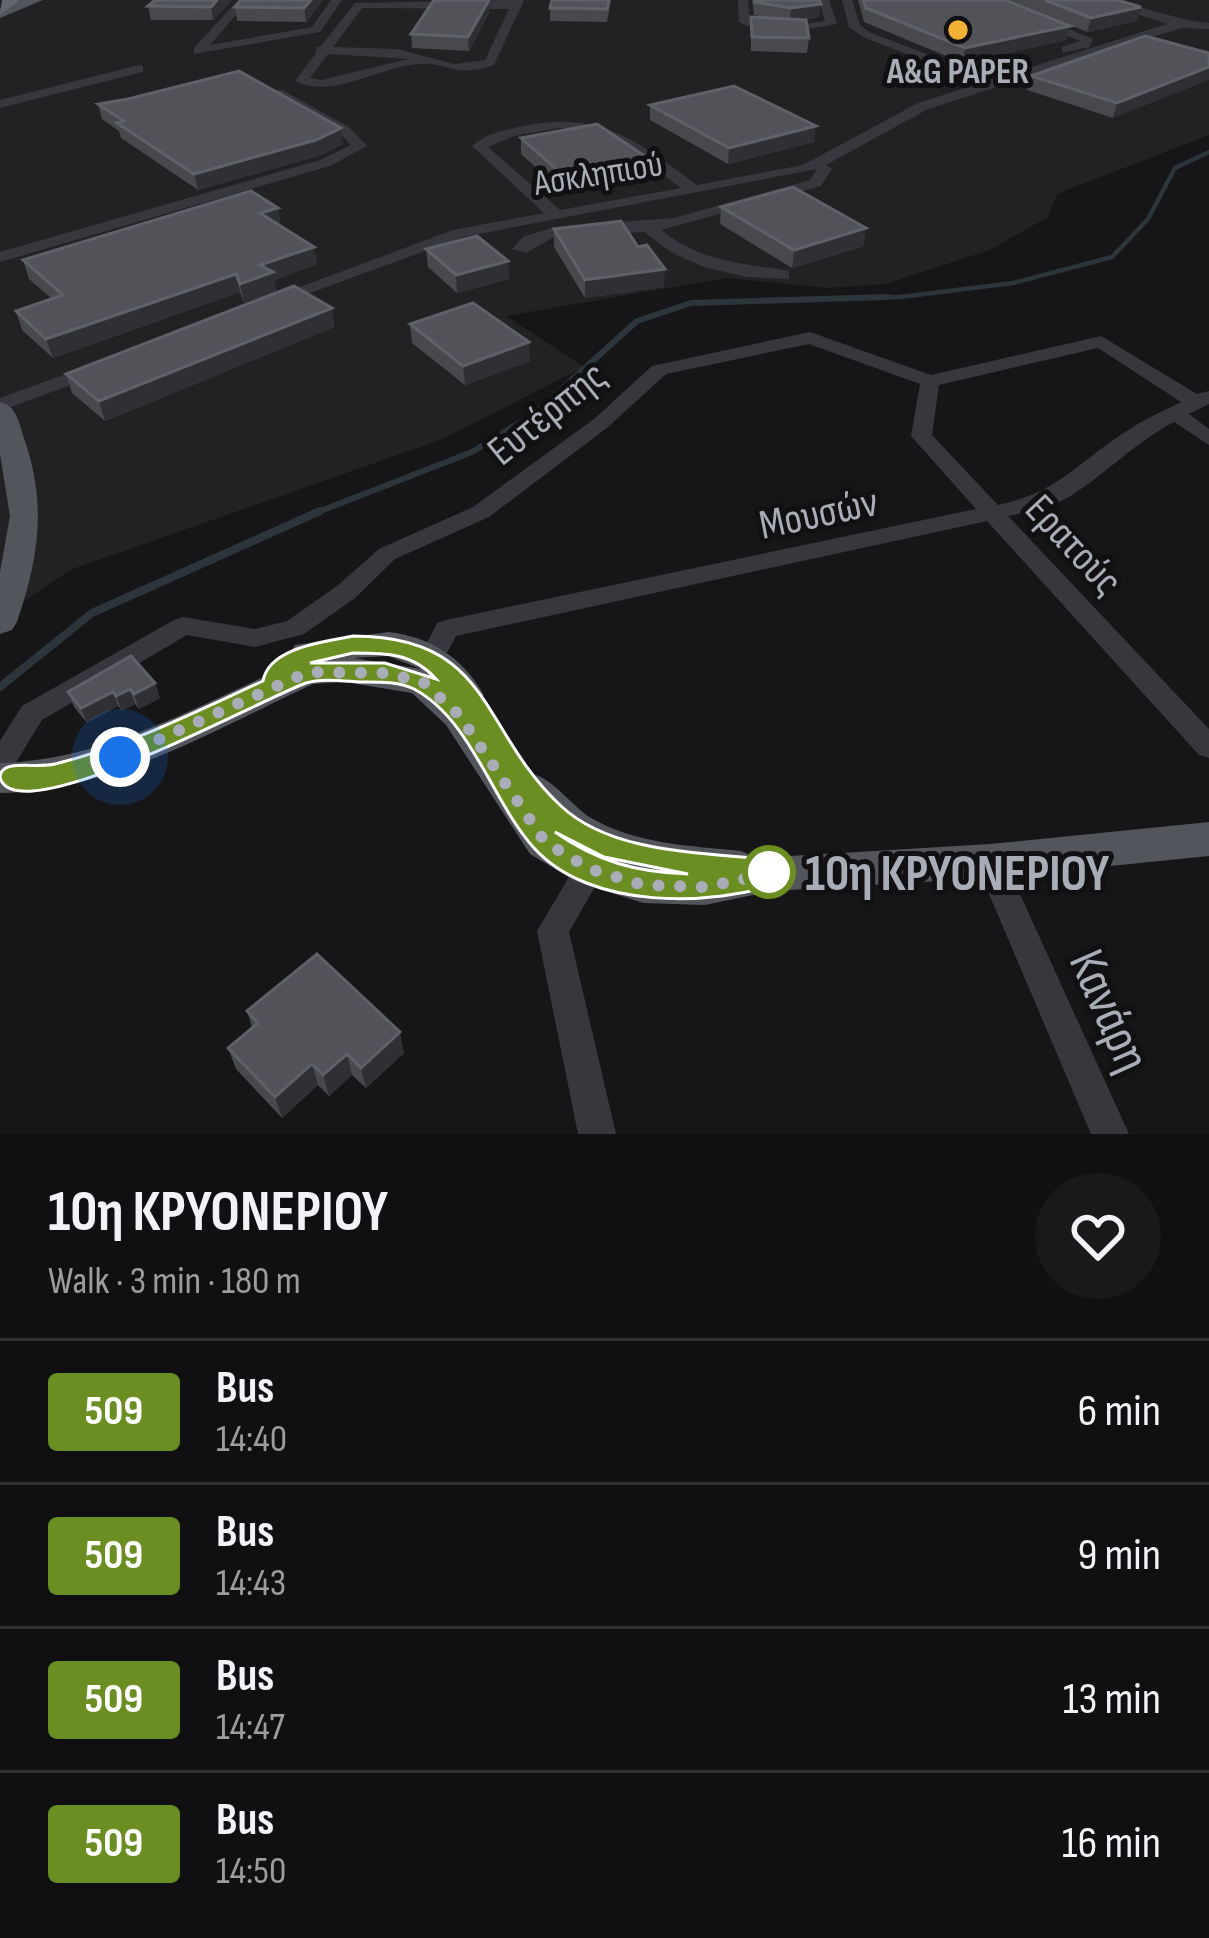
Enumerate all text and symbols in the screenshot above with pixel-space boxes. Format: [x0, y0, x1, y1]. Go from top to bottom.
marker: A&G PAPER [945, 17, 971, 43]
place label: A&G PAPER [886, 51, 1030, 94]
street label: Ασκληπιού [530, 143, 666, 206]
street label: Ευτέρπης [478, 351, 617, 477]
street label: Μουσών [755, 477, 882, 552]
street label: Ερατούς [1014, 485, 1133, 607]
your location [90, 727, 150, 787]
place label: 10η ΚΡΥΟΝΕΡΙΟΥ [805, 844, 1110, 905]
marker: 10η ΚΡΥΟΝΕΡΙΟΥ [744, 847, 794, 897]
street label: Κανάρη [1055, 940, 1162, 1082]
button: heart [1035, 1173, 1161, 1299]
text: 10η ΚΡΥΟΝΕΡΙΟΥ [48, 1179, 388, 1247]
text: Walk · 3 min · 180 m [48, 1258, 301, 1305]
text: Bus [216, 1361, 274, 1416]
text: 6 min [1078, 1384, 1161, 1439]
text: 509 [85, 1386, 143, 1437]
text: 14:40 [216, 1416, 287, 1463]
text: Bus [216, 1505, 274, 1560]
text: 9 min [1077, 1528, 1161, 1583]
text: 509 [85, 1530, 143, 1581]
text: 14:43 [216, 1560, 286, 1607]
text: Bus [216, 1649, 274, 1704]
text: 13 min [1063, 1672, 1161, 1727]
text: 509 [85, 1674, 143, 1725]
text: 14:47 [216, 1704, 285, 1751]
text: Bus [216, 1793, 274, 1848]
text: 16 min [1062, 1816, 1161, 1871]
text: 509 [85, 1818, 143, 1869]
text: 14:50 [216, 1848, 286, 1895]

